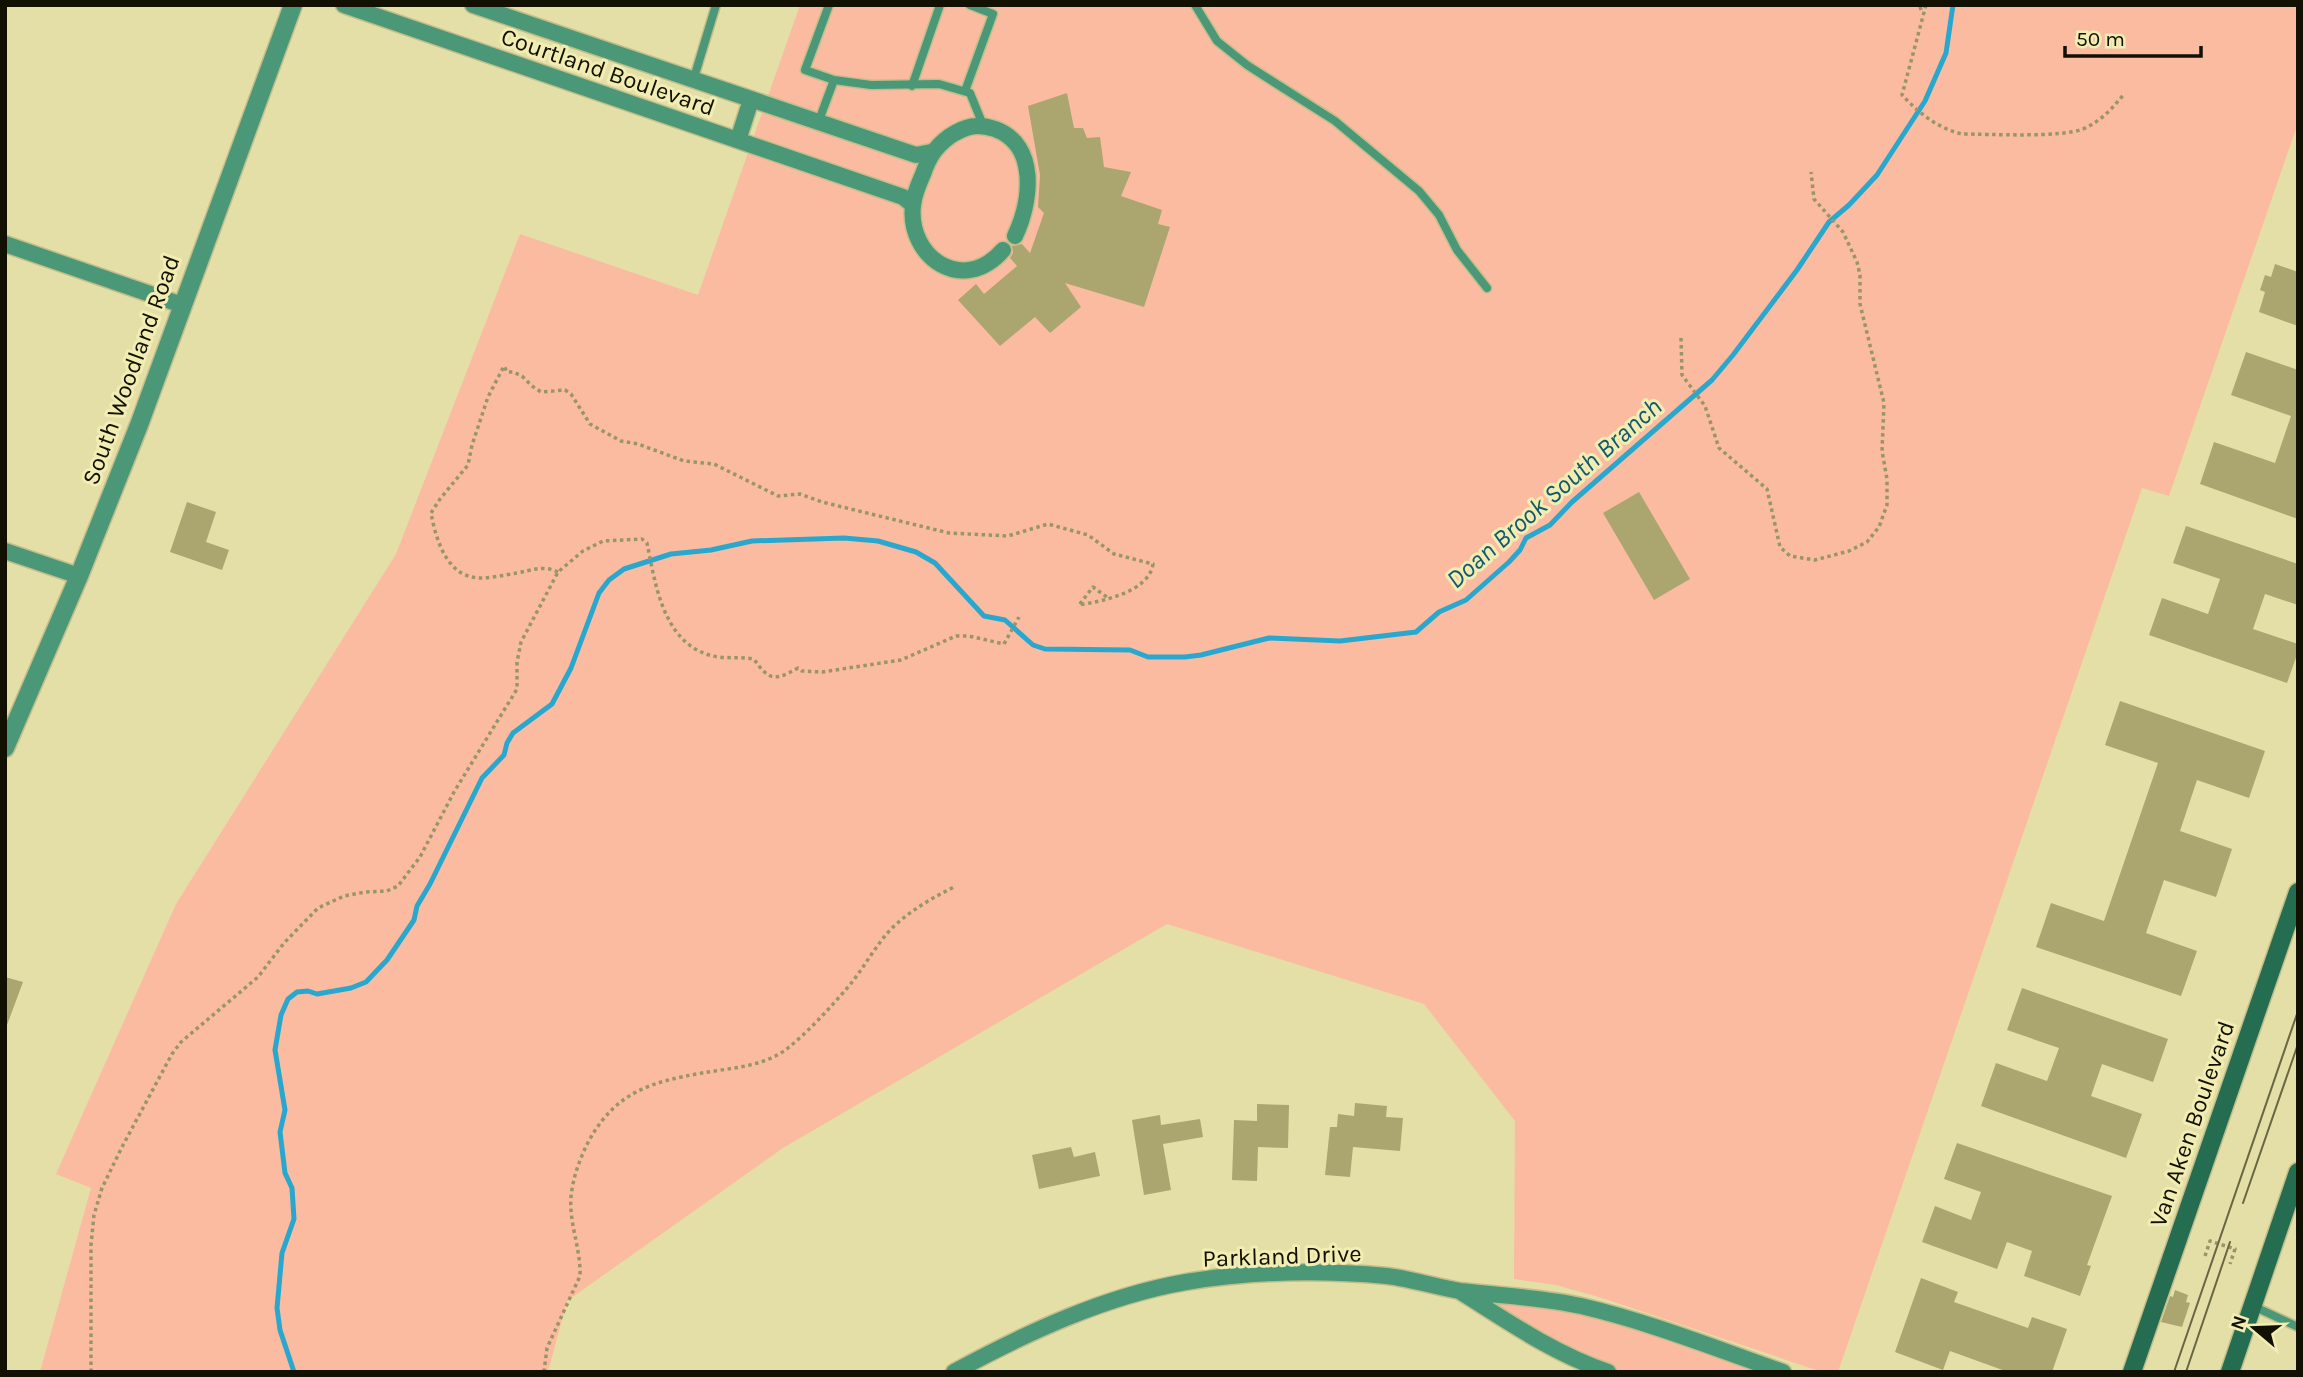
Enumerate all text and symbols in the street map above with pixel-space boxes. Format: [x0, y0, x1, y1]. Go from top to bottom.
scale bar [2065, 14, 2202, 58]
street label: Courtland Boulevard [497, 22, 719, 122]
text: 50 m [2076, 27, 2125, 51]
street label: South Woodland Road [76, 251, 186, 489]
water label: Doan Brook South Branch [1440, 391, 1668, 595]
street label: Van Aken Boulevard [2144, 1017, 2240, 1231]
street label: Parkland Drive [1202, 1239, 1362, 1273]
north arrow [2219, 1293, 2289, 1363]
text: N [2226, 1313, 2251, 1333]

